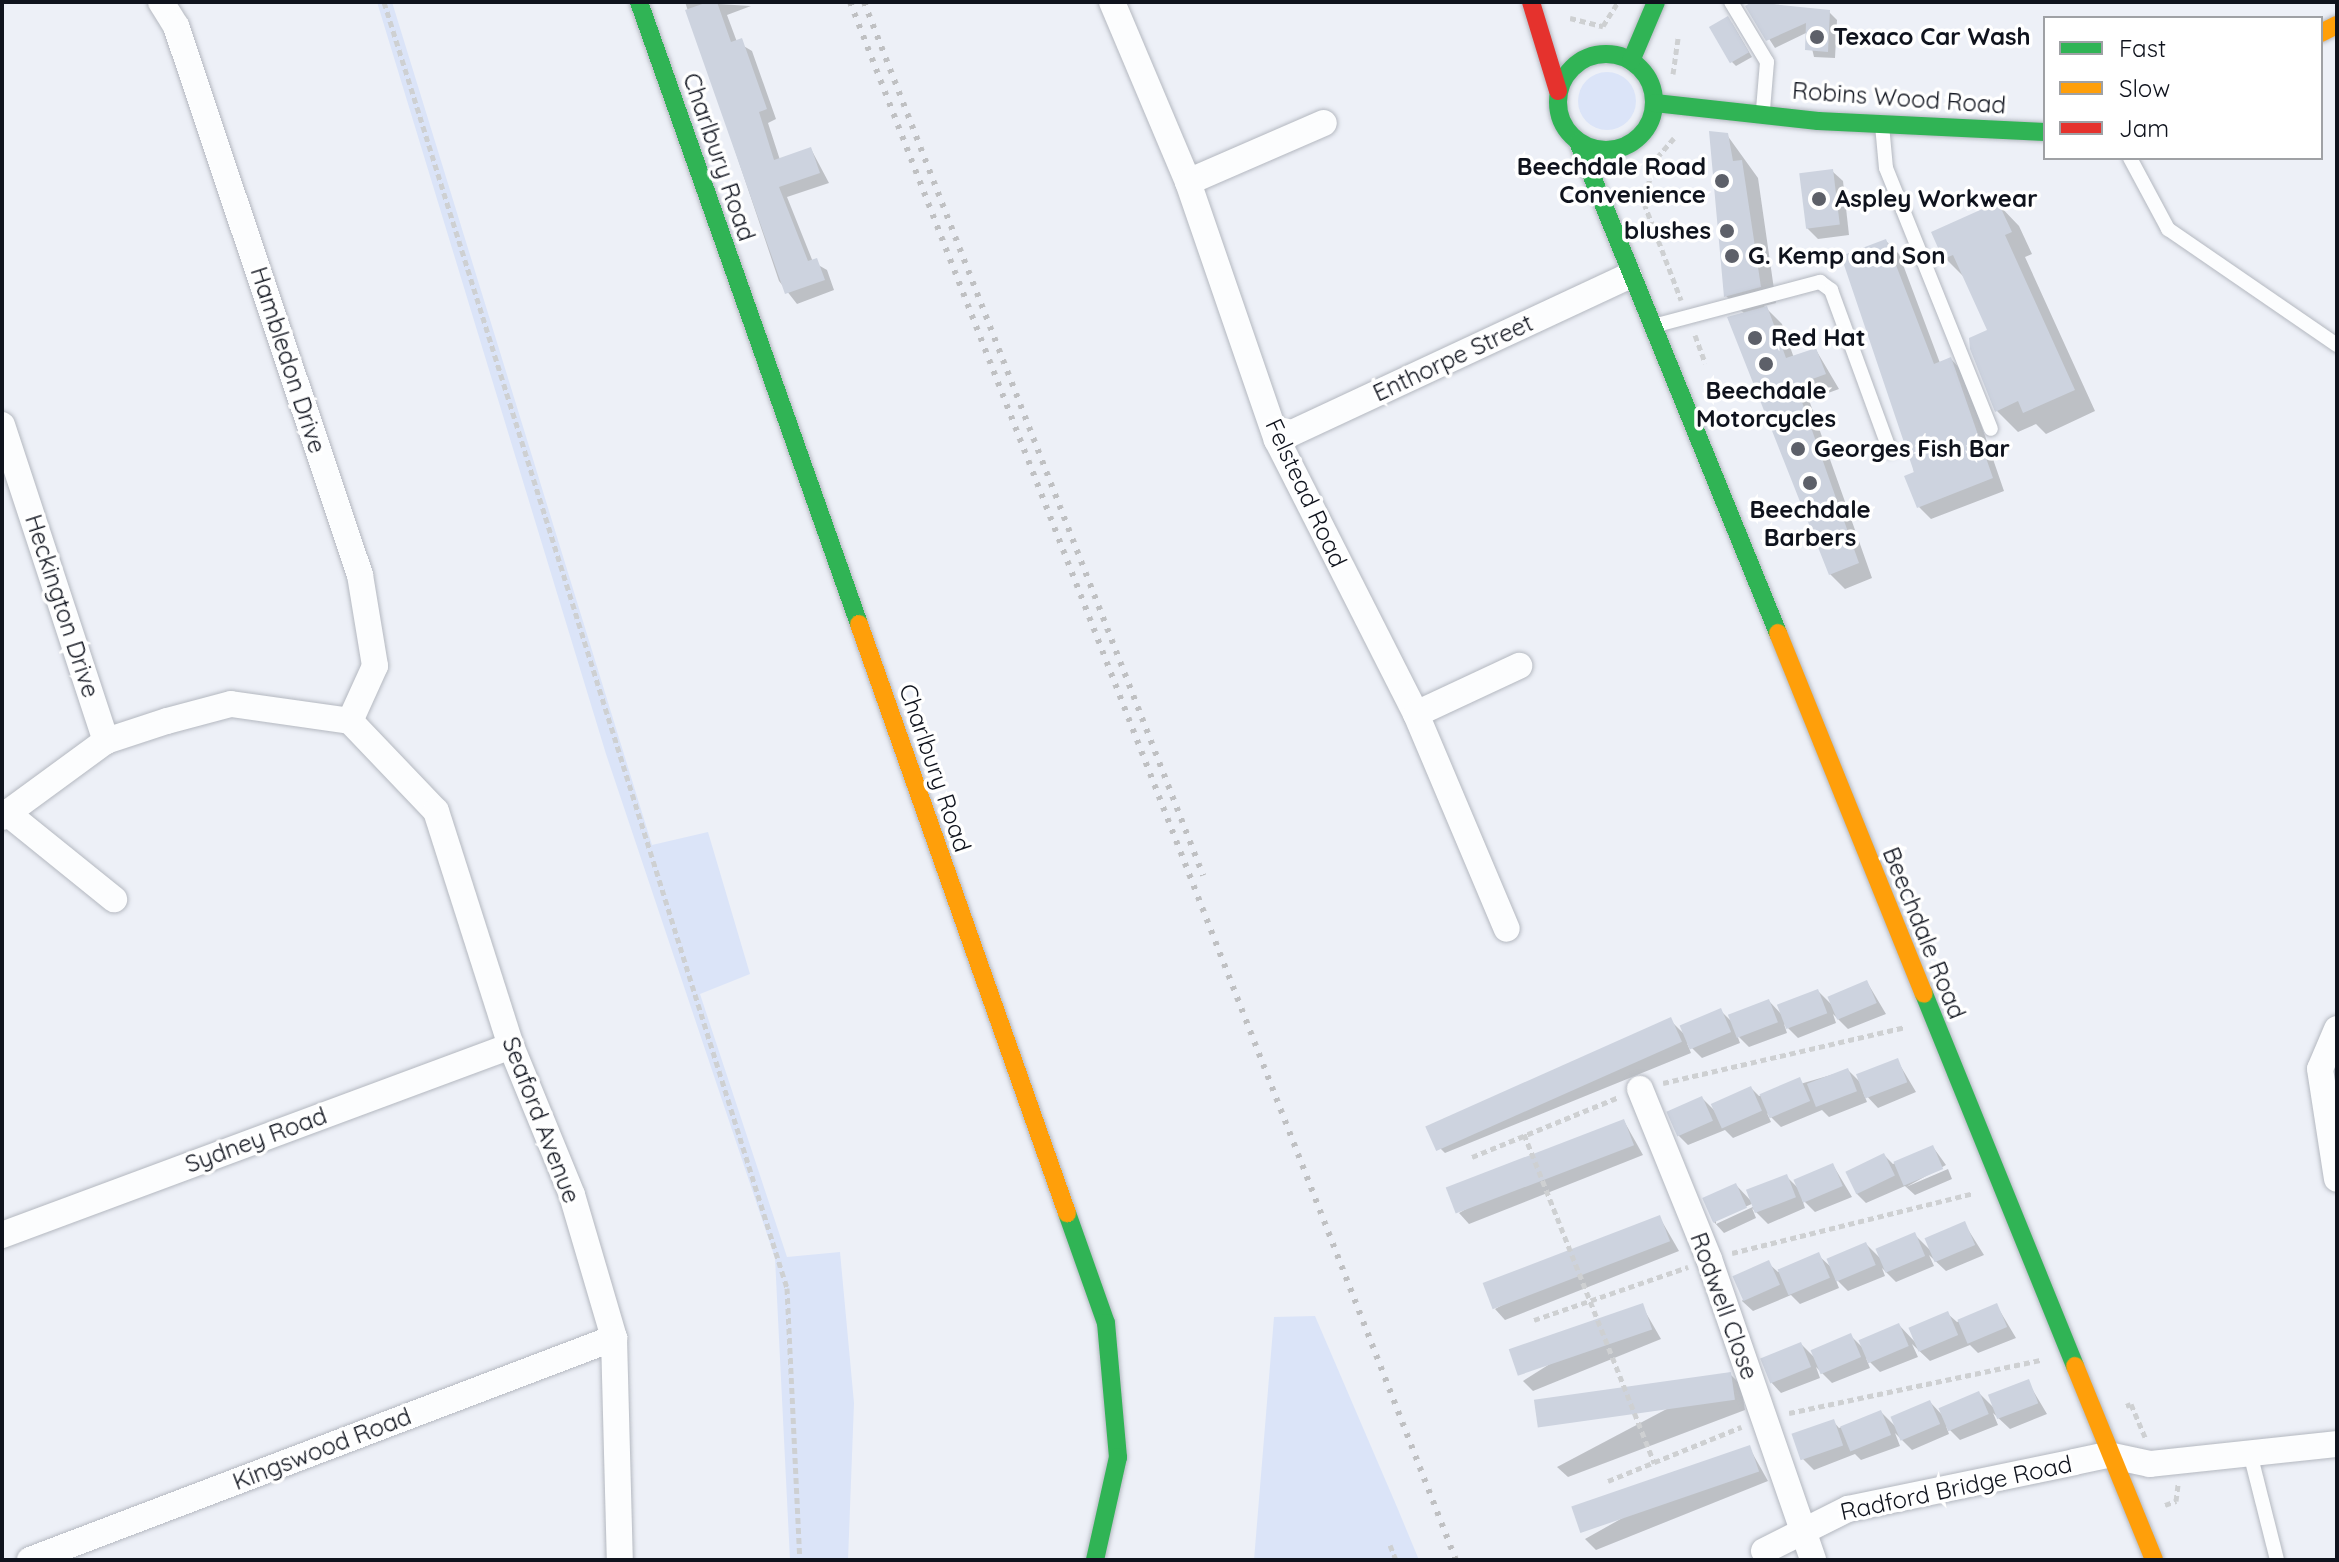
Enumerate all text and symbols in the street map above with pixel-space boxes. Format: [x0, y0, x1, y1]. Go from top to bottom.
legend [2043, 16, 2323, 160]
place label: Texaco Car Wash [1833, 23, 2031, 51]
marker: Texaco Car Wash [1808, 28, 1826, 46]
text: Fast [2119, 33, 2166, 63]
street label: Charlbury Road [677, 69, 761, 245]
text: Slow [2119, 73, 2170, 103]
street label: Robins Wood Road [1791, 76, 2007, 120]
text: Jam [2119, 113, 2169, 143]
place label: Beechdale Road Convenience [1517, 153, 1706, 209]
marker: Beechdale Road Convenience [1713, 172, 1731, 190]
place label: Aspley Workwear [1835, 185, 2038, 213]
marker: Aspley Workwear [1810, 190, 1828, 208]
place label: blushes [1624, 217, 1711, 245]
marker: blushes [1718, 222, 1736, 240]
place label: G. Kemp and Son [1748, 242, 1945, 270]
marker: G. Kemp and Son [1723, 247, 1741, 265]
street label: Hambledon Drive [244, 263, 332, 457]
street label: Enthorpe Street [1368, 308, 1538, 408]
place label: Red Hat [1771, 324, 1865, 352]
marker: Red Hat [1746, 329, 1764, 347]
marker: Beechdale Motorcycles [1757, 355, 1775, 373]
place label: Beechdale Motorcycles [1696, 377, 1836, 433]
street label: Felstead Road [1259, 414, 1353, 572]
place label: Georges Fish Bar [1814, 435, 2010, 463]
marker: Georges Fish Bar [1789, 440, 1807, 458]
marker: Beechdale Barbers [1801, 474, 1819, 492]
place label: Beechdale Barbers [1749, 496, 1871, 552]
street label: Heckington Drive [19, 511, 105, 701]
street label: Charlbury Road [893, 680, 977, 856]
street label: Beechdale Road [1876, 843, 1972, 1023]
street label: Seaford Avenue [496, 1033, 586, 1207]
street label: Sydney Road [181, 1101, 331, 1179]
street label: Rodwell Close [1684, 1229, 1764, 1383]
street label: Kingswood Road [229, 1402, 415, 1496]
street label: Radford Bridge Road [1838, 1449, 2074, 1527]

